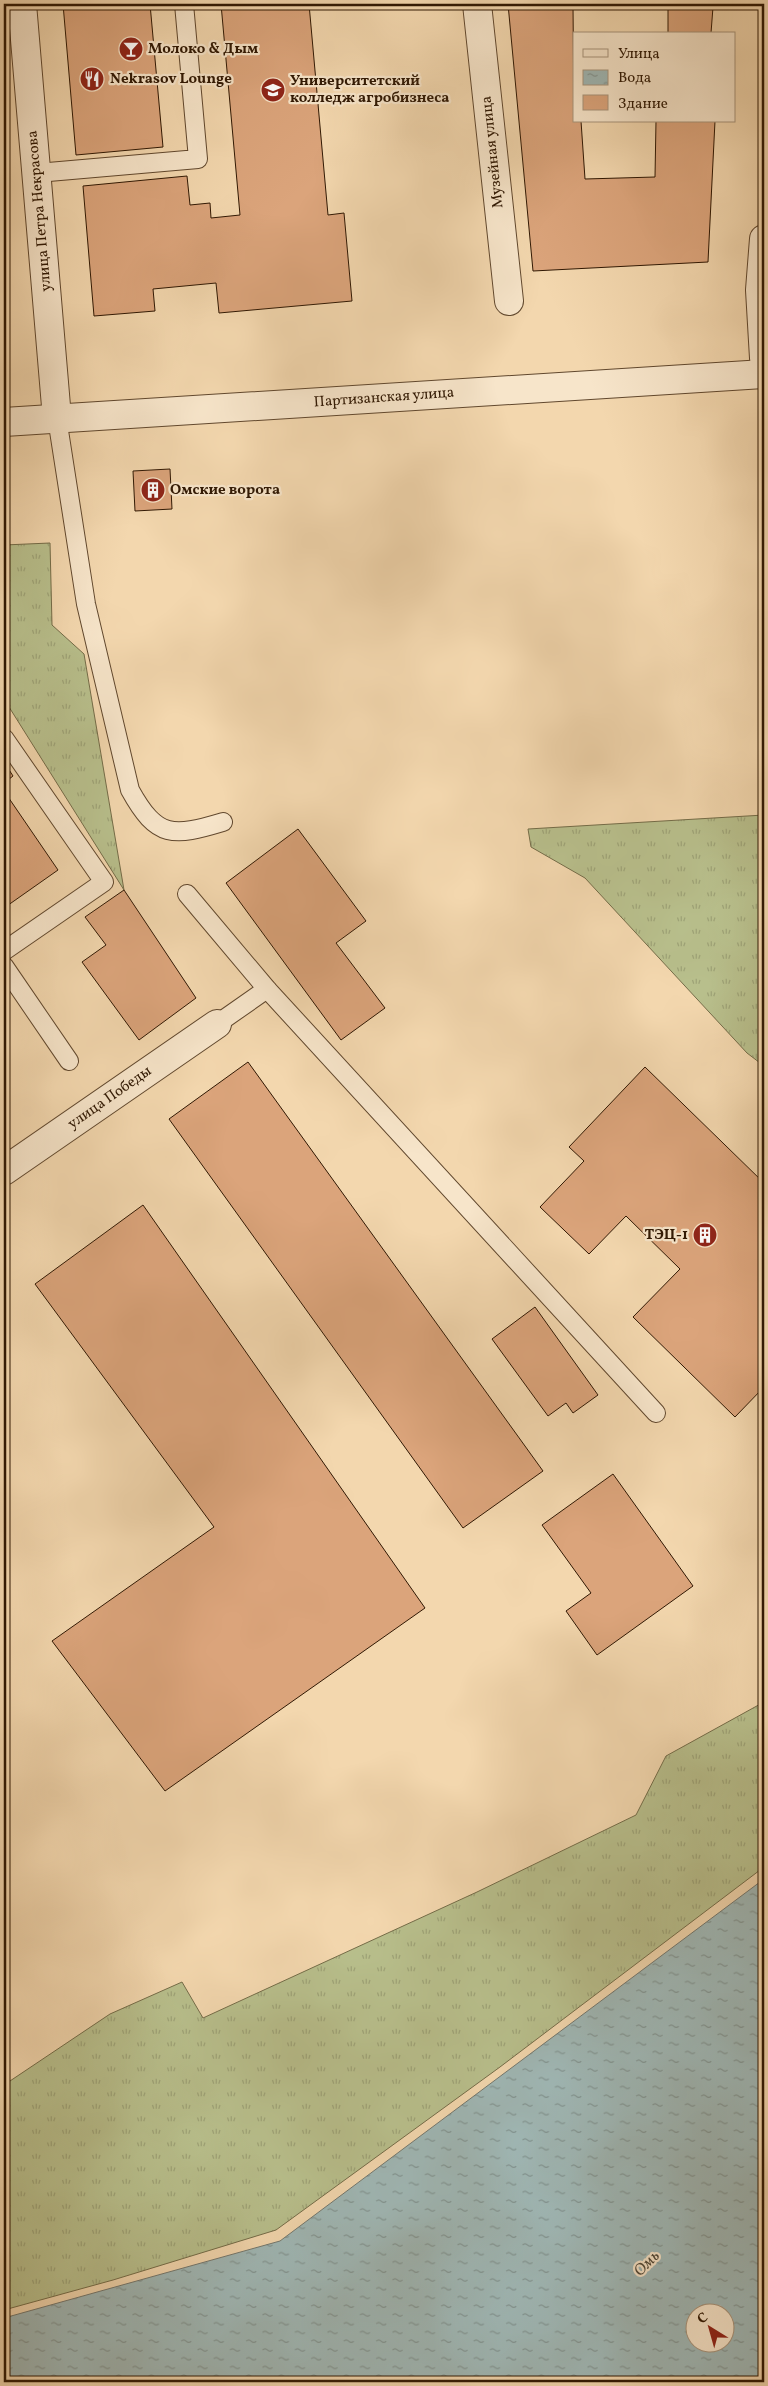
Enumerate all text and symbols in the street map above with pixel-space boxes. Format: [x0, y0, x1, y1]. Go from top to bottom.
legend [573, 32, 736, 122]
bar icon: Молоко & Дым [118, 36, 144, 62]
place label: Молоко & Дым [148, 39, 258, 60]
text: Улица [618, 44, 660, 65]
restaurant icon: Nekrasov Lounge [79, 66, 105, 92]
text: Вода [618, 68, 651, 89]
place label: Nekrasov Lounge [110, 69, 232, 90]
place label: Университетский колледж агробизнеса [290, 71, 449, 109]
school or university icon: Университетский колледж агробизнеса [260, 77, 286, 103]
text: Здание [618, 94, 668, 115]
street label: Музейная улица [477, 95, 509, 209]
street label: улица Петра Некрасова [22, 130, 58, 292]
street label: Партизанская улица [313, 383, 455, 413]
building icon: Омские ворота [140, 477, 166, 503]
place label: Омские ворота [170, 480, 280, 501]
street label: улица Победы [64, 1061, 156, 1135]
building icon: ТЭЦ-1 [692, 1222, 718, 1248]
place label: ТЭЦ-1 [645, 1225, 688, 1246]
water label: Омь [629, 2246, 665, 2282]
north arrow [686, 2304, 736, 2354]
text: С [694, 2309, 712, 2329]

